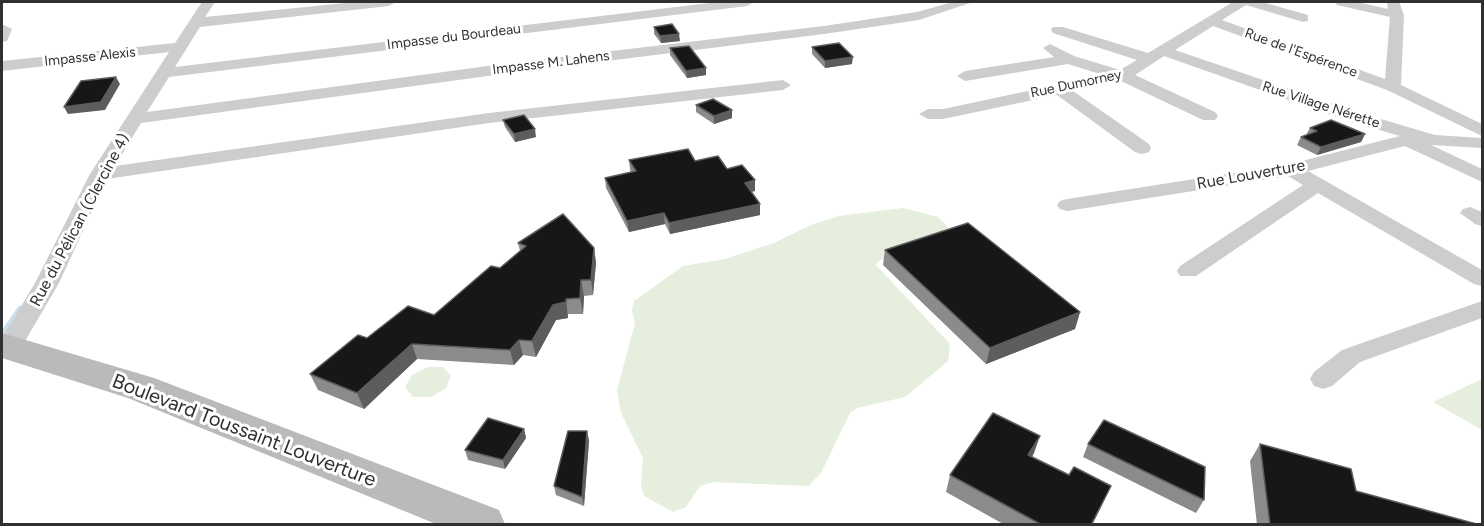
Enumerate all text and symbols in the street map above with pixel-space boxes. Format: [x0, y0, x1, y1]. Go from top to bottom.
street label: Impasse du Bourdeau [386, 20, 522, 54]
street label: Rue de l'Espérence [1242, 25, 1360, 81]
street label: Impasse Alexis [43, 44, 137, 70]
street label: Impasse M. Lahens [492, 47, 610, 79]
street label: Rue Dumorney [1029, 66, 1123, 102]
street label: Rue Village Nérette [1260, 78, 1382, 132]
street label: Rue du Pélican (Clercine 4) [26, 130, 134, 310]
street label: Rue Louverture [1195, 156, 1307, 194]
street label: Boulevard Toussaint Louverture [109, 369, 379, 493]

